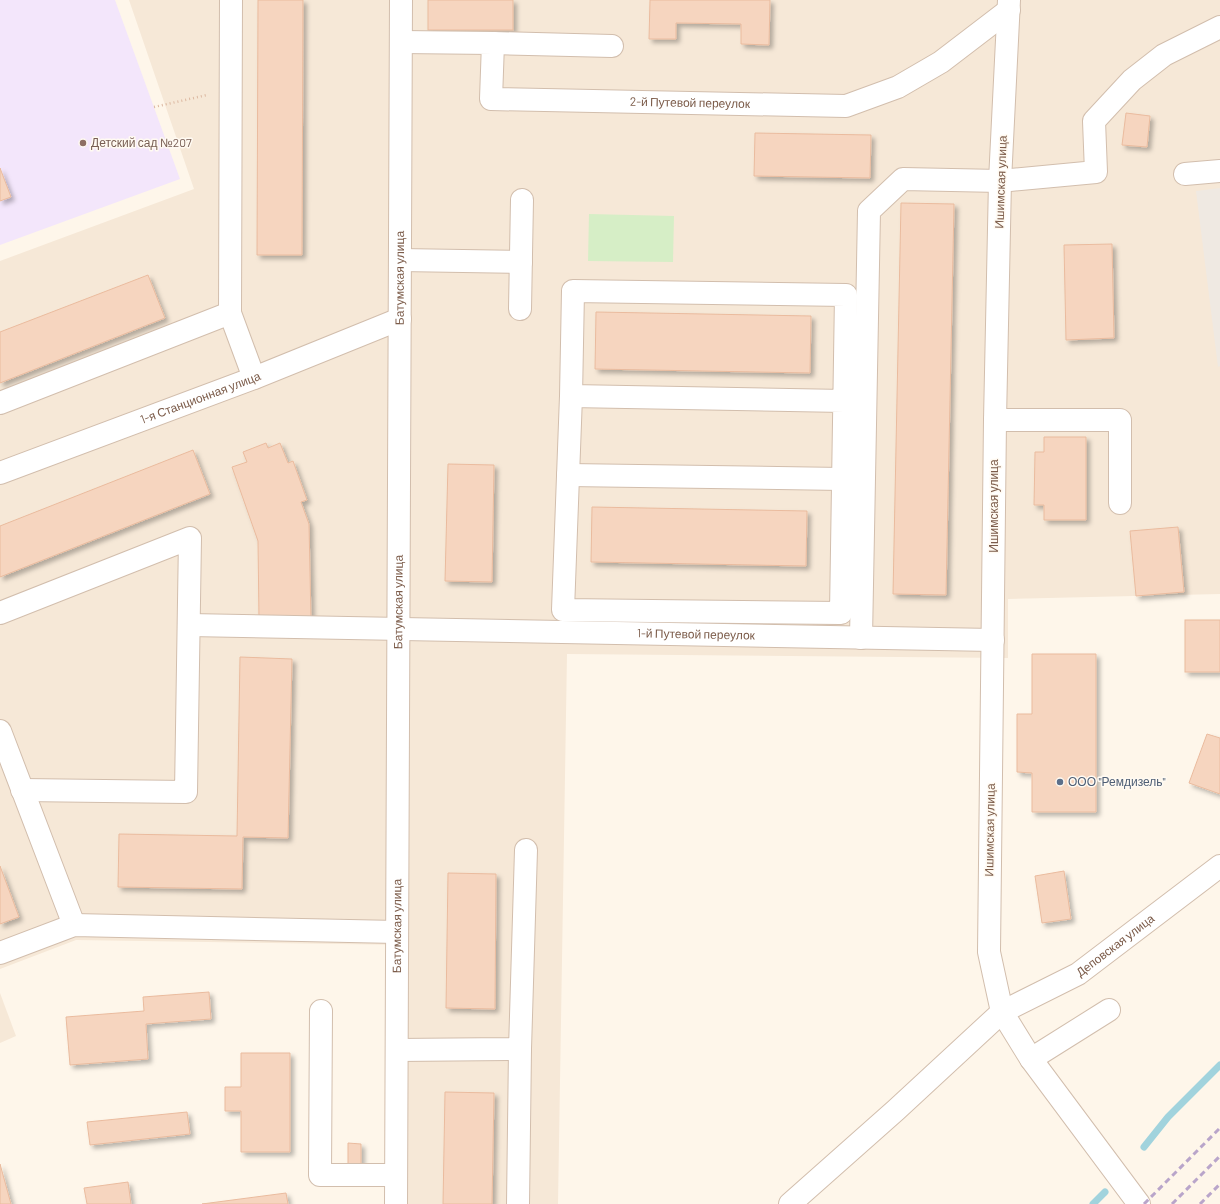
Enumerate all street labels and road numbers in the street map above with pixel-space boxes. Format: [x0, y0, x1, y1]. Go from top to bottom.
street label: 2-й Путевой переулок [630, 94, 751, 111]
street label: Ишимская улица [991, 135, 1010, 229]
street label: Батумская улица [392, 231, 407, 325]
street label: 1-я Станционная улица [138, 368, 263, 426]
street label: Ишимская улица [986, 459, 1001, 553]
street label: Батумская улица [390, 555, 406, 649]
street label: 1-й Путевой переулок [637, 625, 756, 642]
street label: Ишимская улица [981, 783, 998, 877]
street label: Батумская улица [389, 879, 404, 973]
street label: Деповская улица [1073, 910, 1157, 980]

